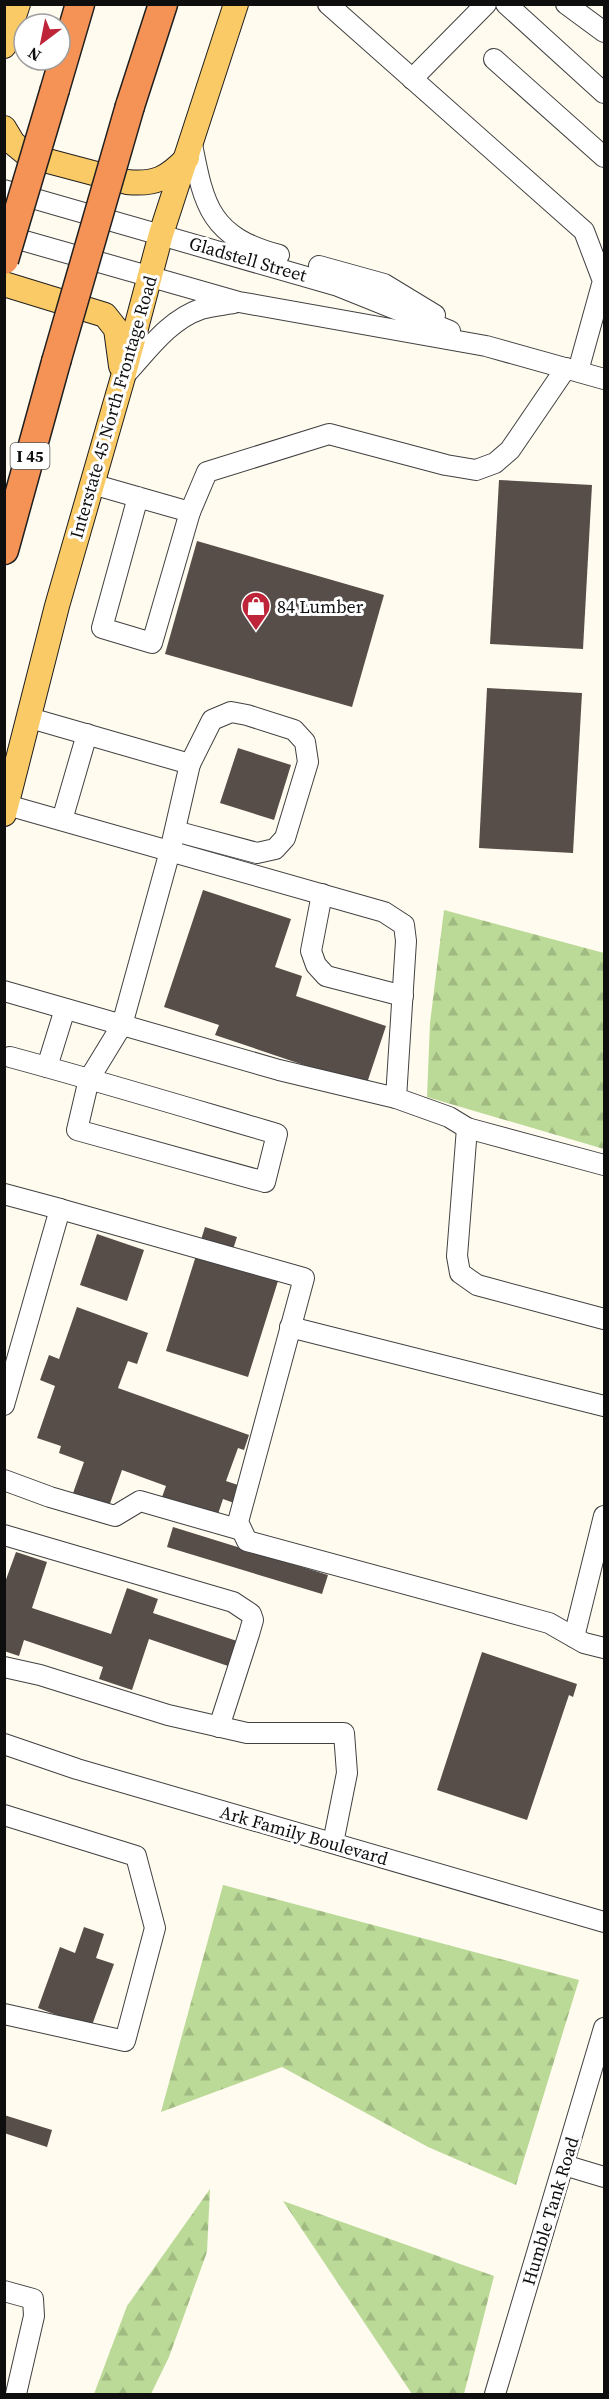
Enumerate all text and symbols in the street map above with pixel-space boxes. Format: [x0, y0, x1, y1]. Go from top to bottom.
north arrow [12, 12, 72, 72]
text: N [23, 42, 45, 67]
street label: Gladstell Street [186, 230, 310, 288]
street label: Interstate 45 North Frontage Road [63, 273, 163, 541]
road number: I 45 [10, 443, 50, 469]
shop icon: 84 Lumber [240, 590, 272, 632]
place label: 84 Lumber [277, 594, 364, 619]
street label: Ark Family Boulevard [217, 1799, 391, 1871]
street label: Humble Tank Road [516, 2134, 584, 2288]

